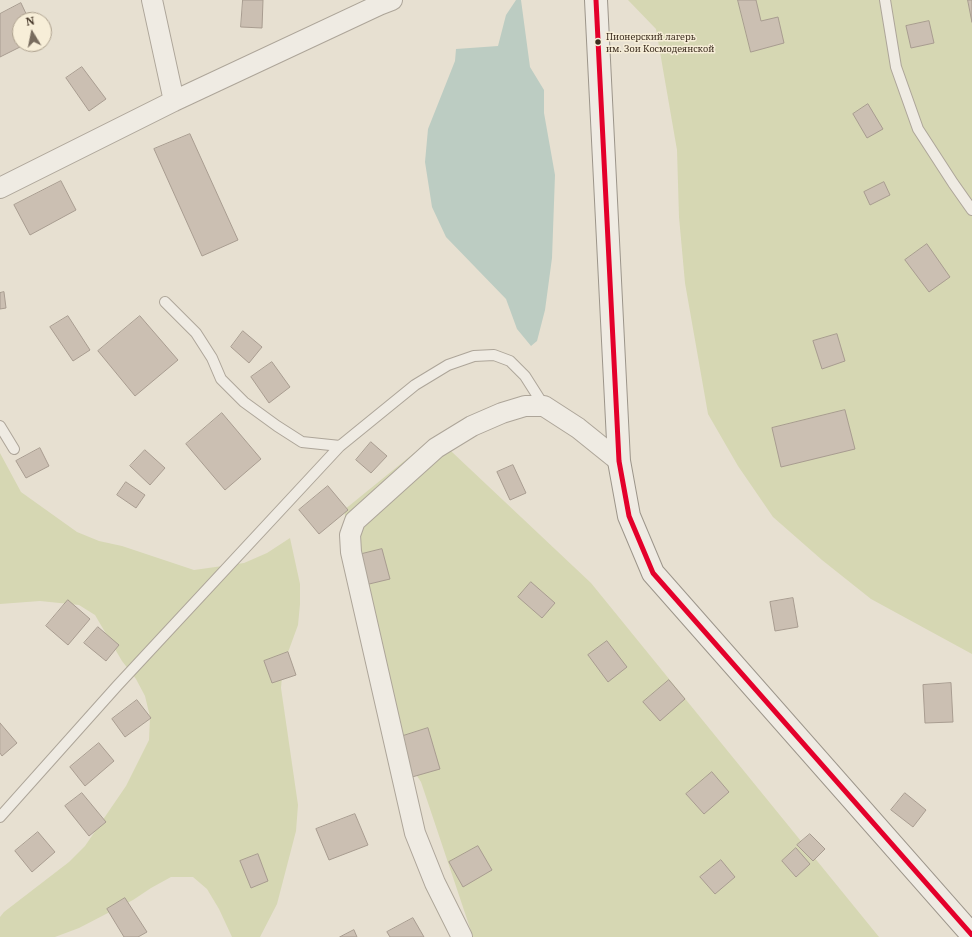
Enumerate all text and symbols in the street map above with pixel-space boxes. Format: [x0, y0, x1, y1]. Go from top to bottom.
north arrow [12, 12, 52, 52]
text: N [24, 13, 36, 29]
place label: Пионерский лагерь им. Зои Космодеянской [606, 32, 714, 53]
marker: Пионерский лагерь им. Зои Космодеянской [593, 37, 603, 47]

